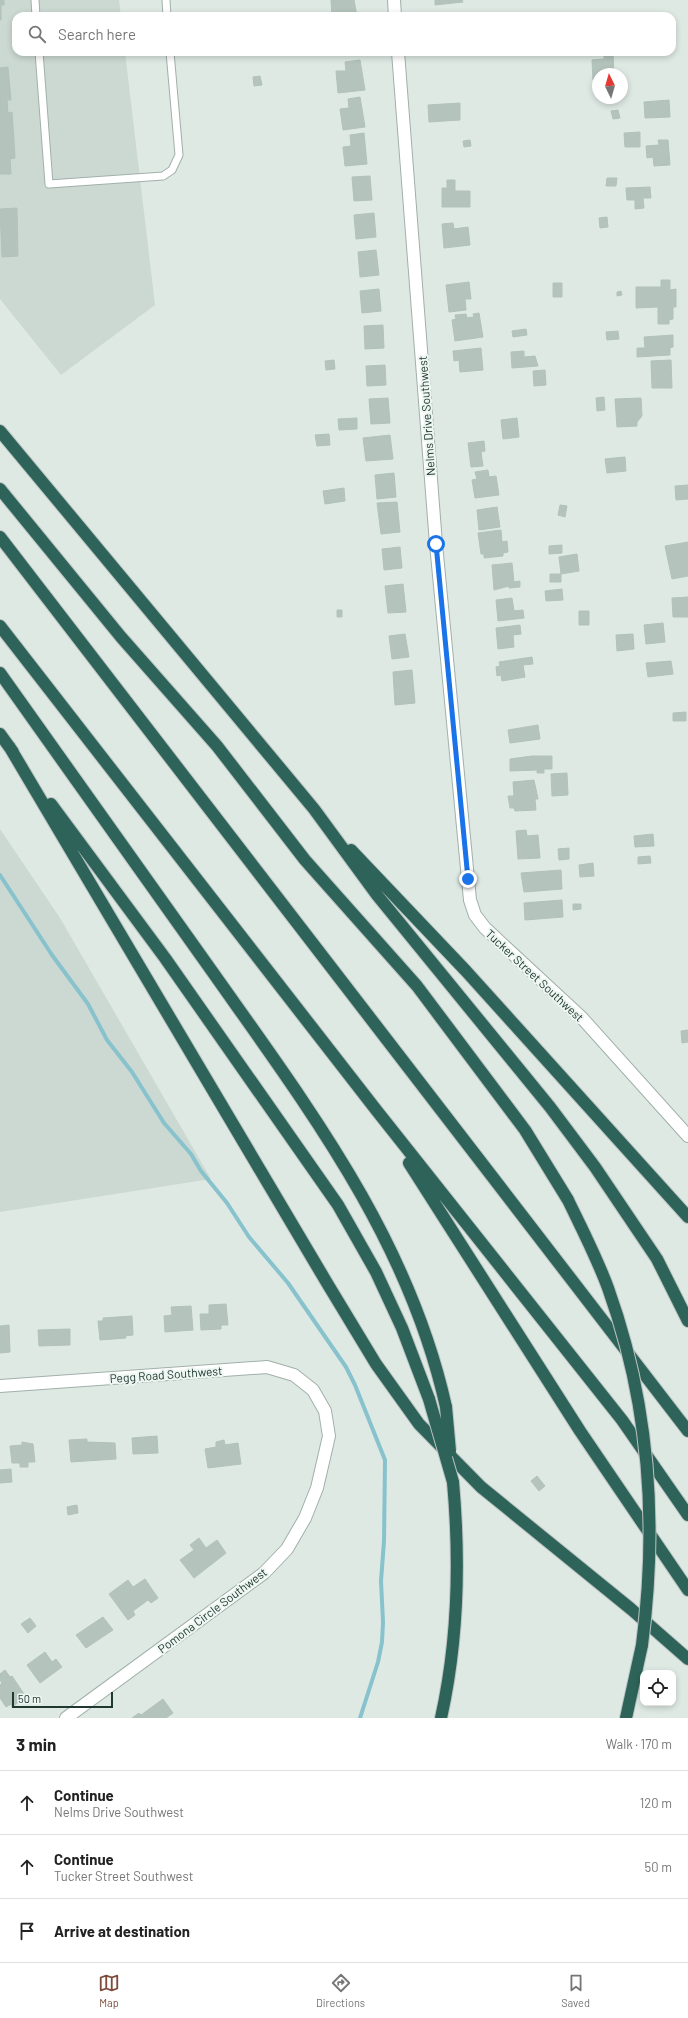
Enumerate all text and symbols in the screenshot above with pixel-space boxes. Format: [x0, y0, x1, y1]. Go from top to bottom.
search box [12, 12, 676, 56]
icon: search [26, 23, 48, 45]
text: Search here [58, 25, 136, 43]
north arrow [592, 68, 628, 104]
street label: Nelms Drive Southwest [415, 356, 437, 476]
route start [427, 535, 445, 553]
route end [459, 870, 477, 888]
street label: Tucker Street Southwest [483, 926, 587, 1024]
street label: Pegg Road Southwest [109, 1363, 223, 1385]
street label: Pomona Circle Southwest [155, 1564, 269, 1656]
map controls [640, 1670, 676, 1706]
button: locate [640, 1670, 676, 1706]
scale bar [12, 1690, 113, 1709]
text: 50 m [18, 1692, 41, 1705]
text: 3 min [16, 1734, 56, 1754]
text: Walk · 170 m [606, 1736, 672, 1752]
text: Continue [54, 1786, 114, 1804]
icon: ahead [16, 1792, 38, 1814]
text: 120 m [640, 1795, 672, 1811]
text: Nelms Drive Southwest [54, 1804, 184, 1820]
text: Continue [54, 1850, 114, 1868]
icon: ahead [16, 1856, 38, 1878]
text: 50 m [645, 1859, 672, 1875]
text: Tucker Street Southwest [54, 1868, 193, 1884]
icon: arrive [16, 1920, 38, 1942]
text: Arrive at destination [54, 1922, 190, 1940]
tab: Map [98, 1972, 120, 2009]
tab: Directions [316, 1972, 365, 2009]
tab: Saved [561, 1972, 590, 2009]

